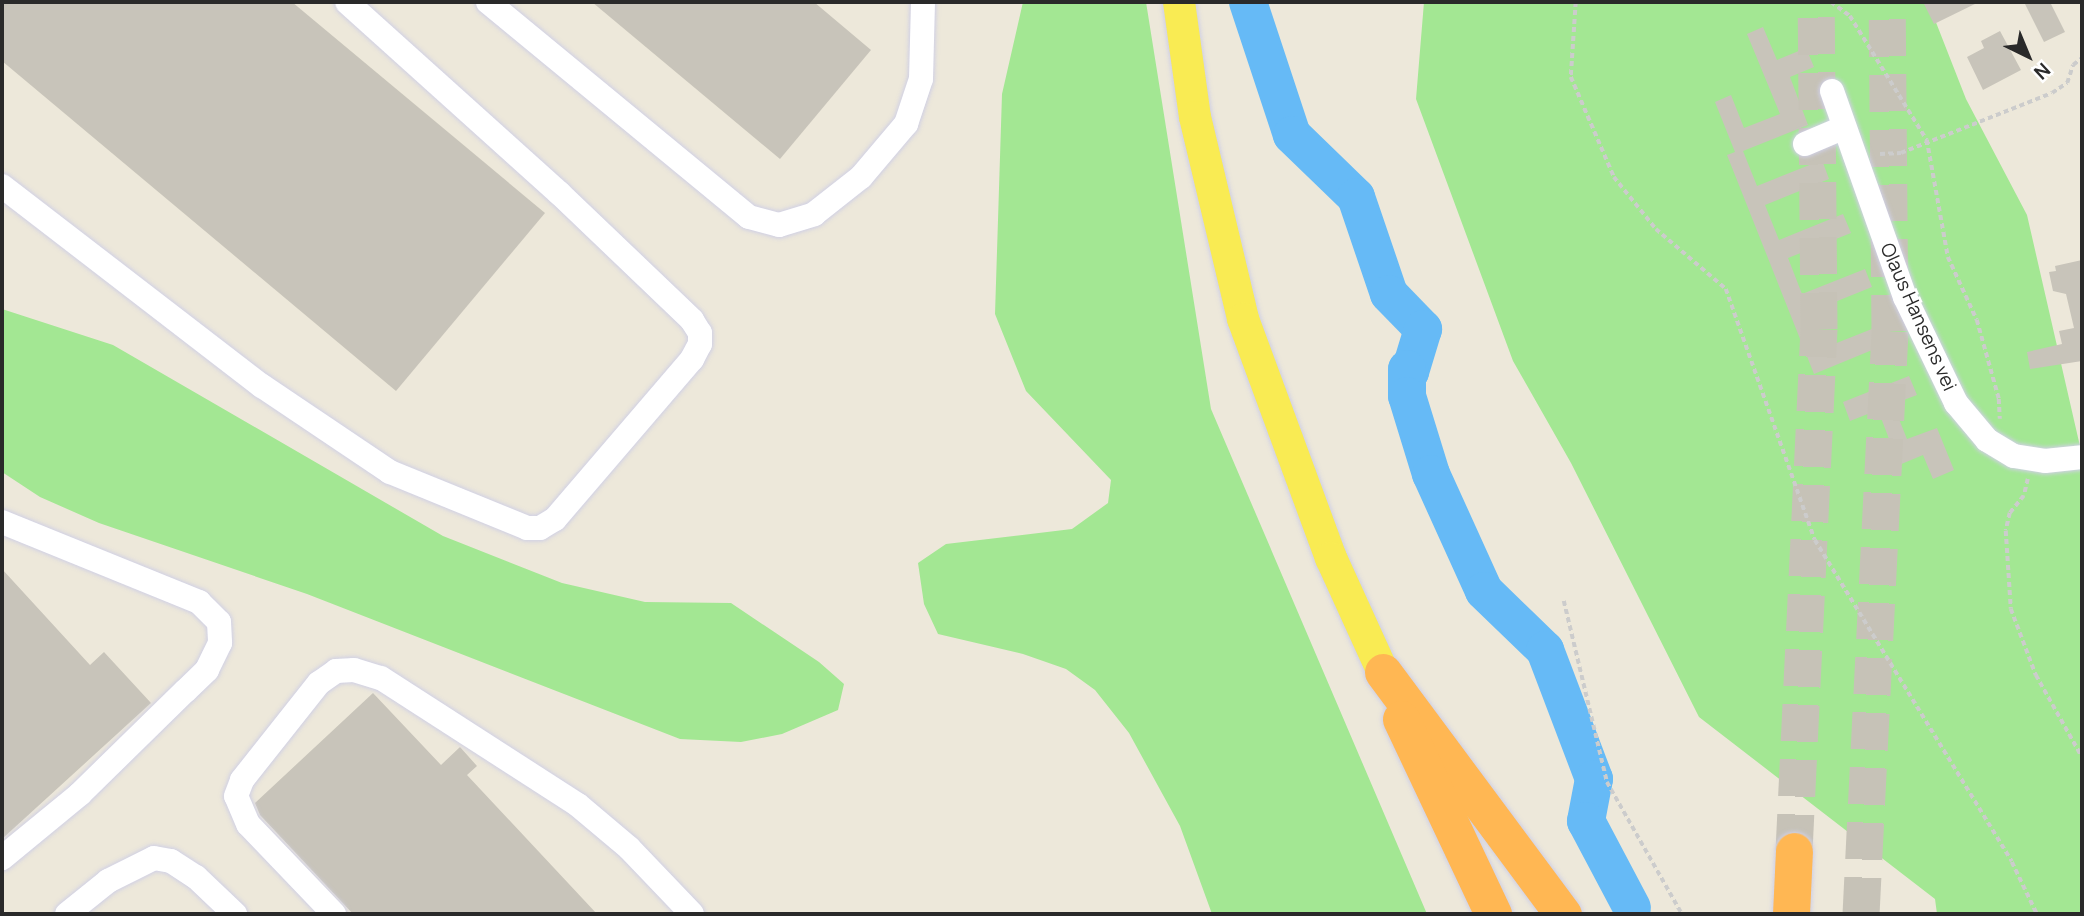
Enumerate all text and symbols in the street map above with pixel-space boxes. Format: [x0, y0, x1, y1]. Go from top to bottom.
north arrow [1993, 21, 2063, 91]
text: N [2028, 57, 2056, 86]
street label: Olaus Hansens vei [1875, 240, 1961, 394]

